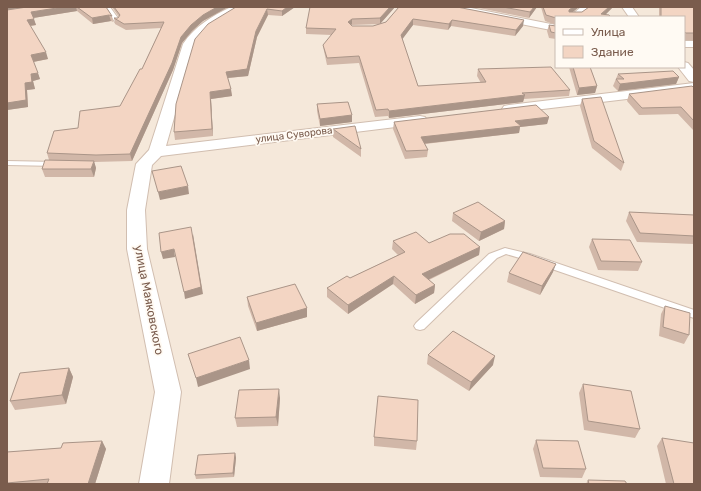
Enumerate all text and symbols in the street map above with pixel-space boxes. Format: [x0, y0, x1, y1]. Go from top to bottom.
legend [555, 16, 685, 68]
text: Улица [591, 25, 625, 39]
text: Здание [591, 45, 634, 59]
street label: улица Суворова [255, 124, 333, 146]
street label: улица Маяковского [131, 244, 167, 356]

